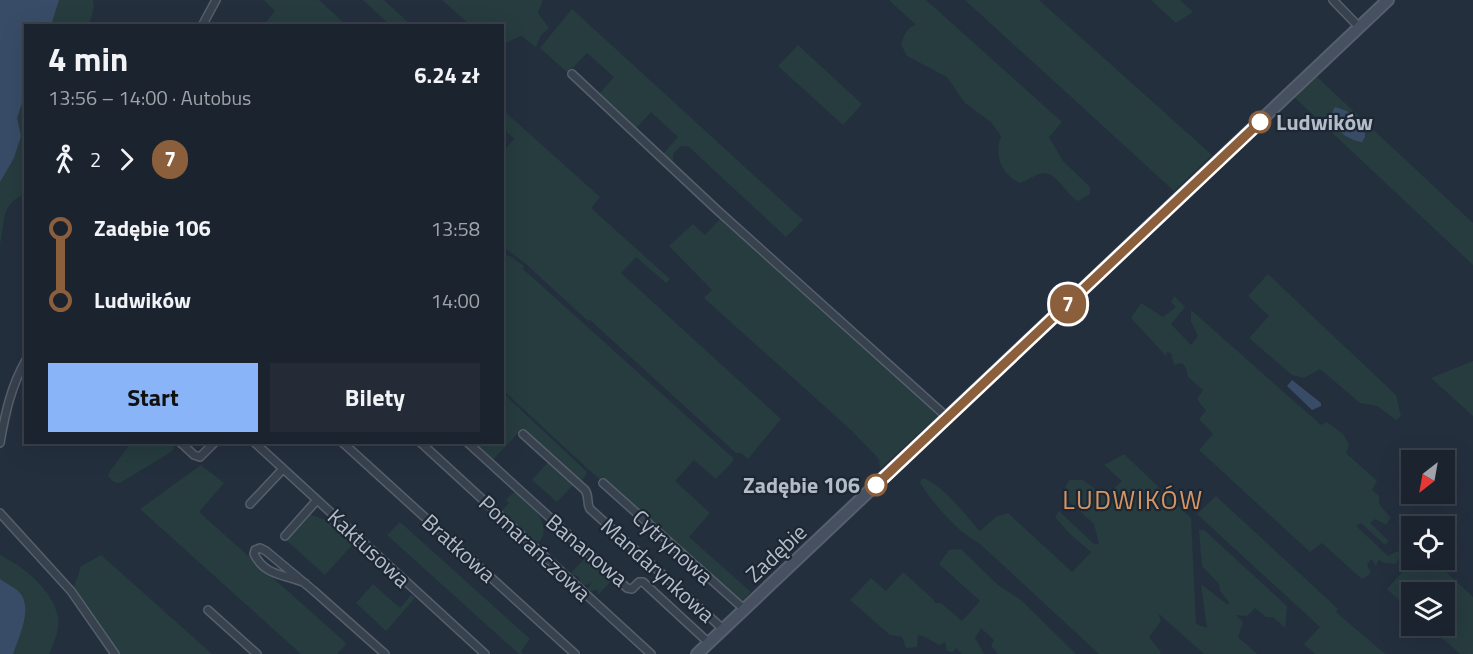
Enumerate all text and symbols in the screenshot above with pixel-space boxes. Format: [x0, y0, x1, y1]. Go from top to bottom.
text: 4 min [48, 34, 128, 84]
text: 6.24 zł [414, 58, 480, 92]
text: 13:56 – 14:00 · Autobus [48, 82, 251, 113]
place label: Ludwików [1276, 105, 1373, 139]
marker: Ludwików [1249, 111, 1271, 133]
icon: walk [48, 143, 81, 176]
icon: forward [110, 143, 143, 176]
text: 7 [164, 143, 176, 175]
text: 2 [90, 144, 101, 175]
text: Zadębie 106 [94, 211, 211, 245]
text: 13:58 [431, 213, 480, 244]
text: Ludwików [94, 283, 191, 317]
line badge: 7 [1048, 284, 1088, 324]
text: 14:00 [431, 285, 480, 316]
text: 7 [1062, 288, 1074, 320]
button: Start [48, 363, 258, 432]
button: Bilety [270, 363, 480, 432]
north arrow [1401, 450, 1455, 504]
map controls [1401, 450, 1455, 636]
place label: Zadębie 106 [743, 468, 860, 502]
marker: Zadębie 106 [865, 474, 887, 496]
district label: LUDWIKÓW [1062, 480, 1204, 519]
street label: Pomarańczowa [471, 487, 599, 609]
street label: Kaktusowa [320, 500, 418, 596]
street label: Cytrynowa [625, 501, 721, 593]
street label: Bratkowa [414, 505, 504, 591]
street label: Bananowa [538, 505, 636, 595]
street label: Mandarynkowa [593, 509, 723, 631]
street label: Zadębie [738, 516, 814, 590]
button: locate [1401, 516, 1455, 570]
button: layers [1401, 582, 1455, 636]

